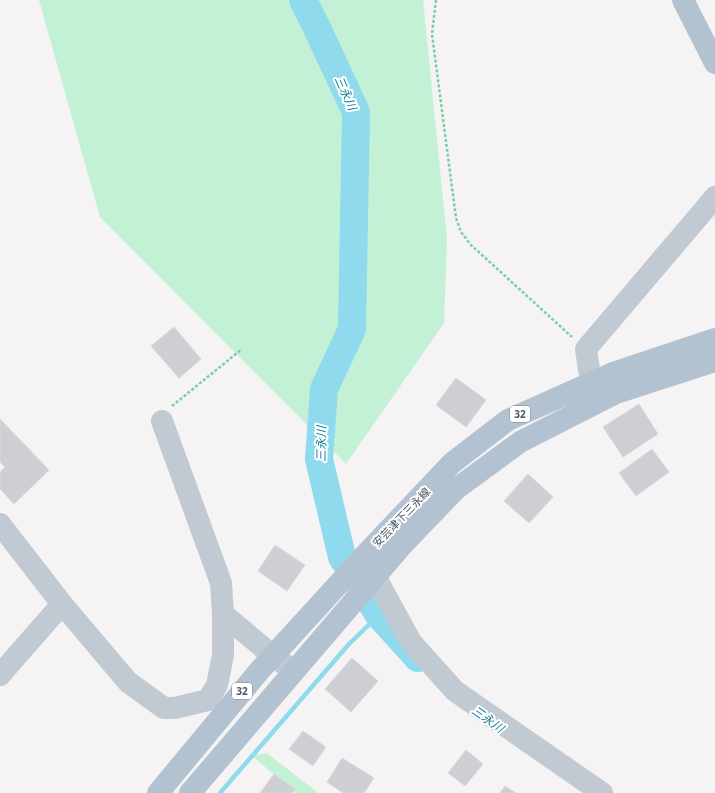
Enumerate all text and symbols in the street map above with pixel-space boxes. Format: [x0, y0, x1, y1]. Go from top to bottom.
water label: 三永川 [331, 73, 362, 115]
road number: 32 [510, 406, 530, 422]
water label: 三永川 [312, 424, 330, 462]
street label: 安芸津下三永線 [369, 484, 433, 550]
road number: 32 [232, 683, 252, 699]
water label: 三永川 [468, 702, 509, 737]

